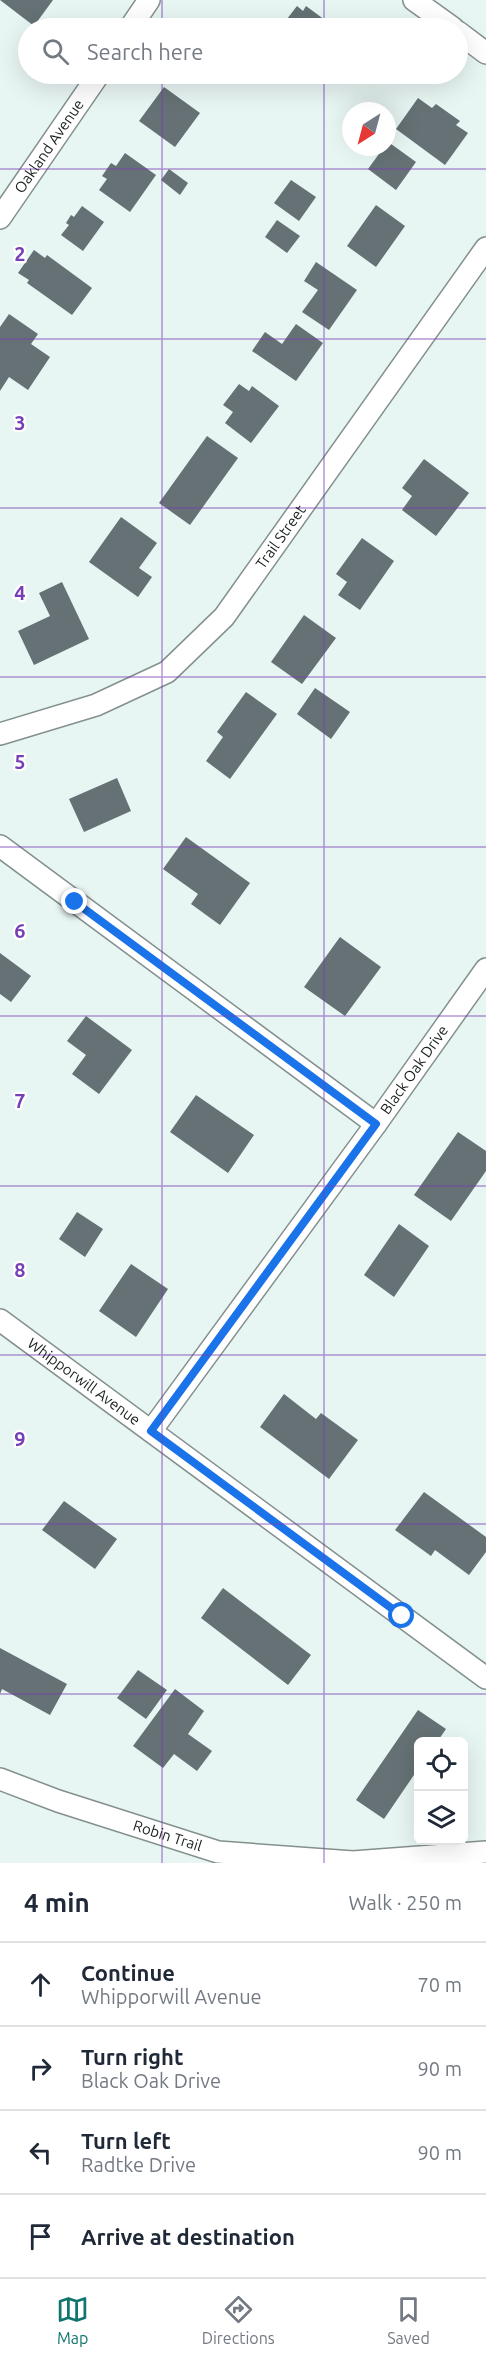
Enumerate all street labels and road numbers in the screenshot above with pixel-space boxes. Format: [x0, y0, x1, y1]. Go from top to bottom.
street label: Oakland Avenue [11, 96, 87, 196]
street label: Trail Street [252, 501, 309, 572]
street label: Black Oak Drive [377, 1022, 451, 1117]
street label: Whipporwill Avenue [24, 1334, 144, 1428]
street label: Robin Trail [131, 1816, 204, 1854]

